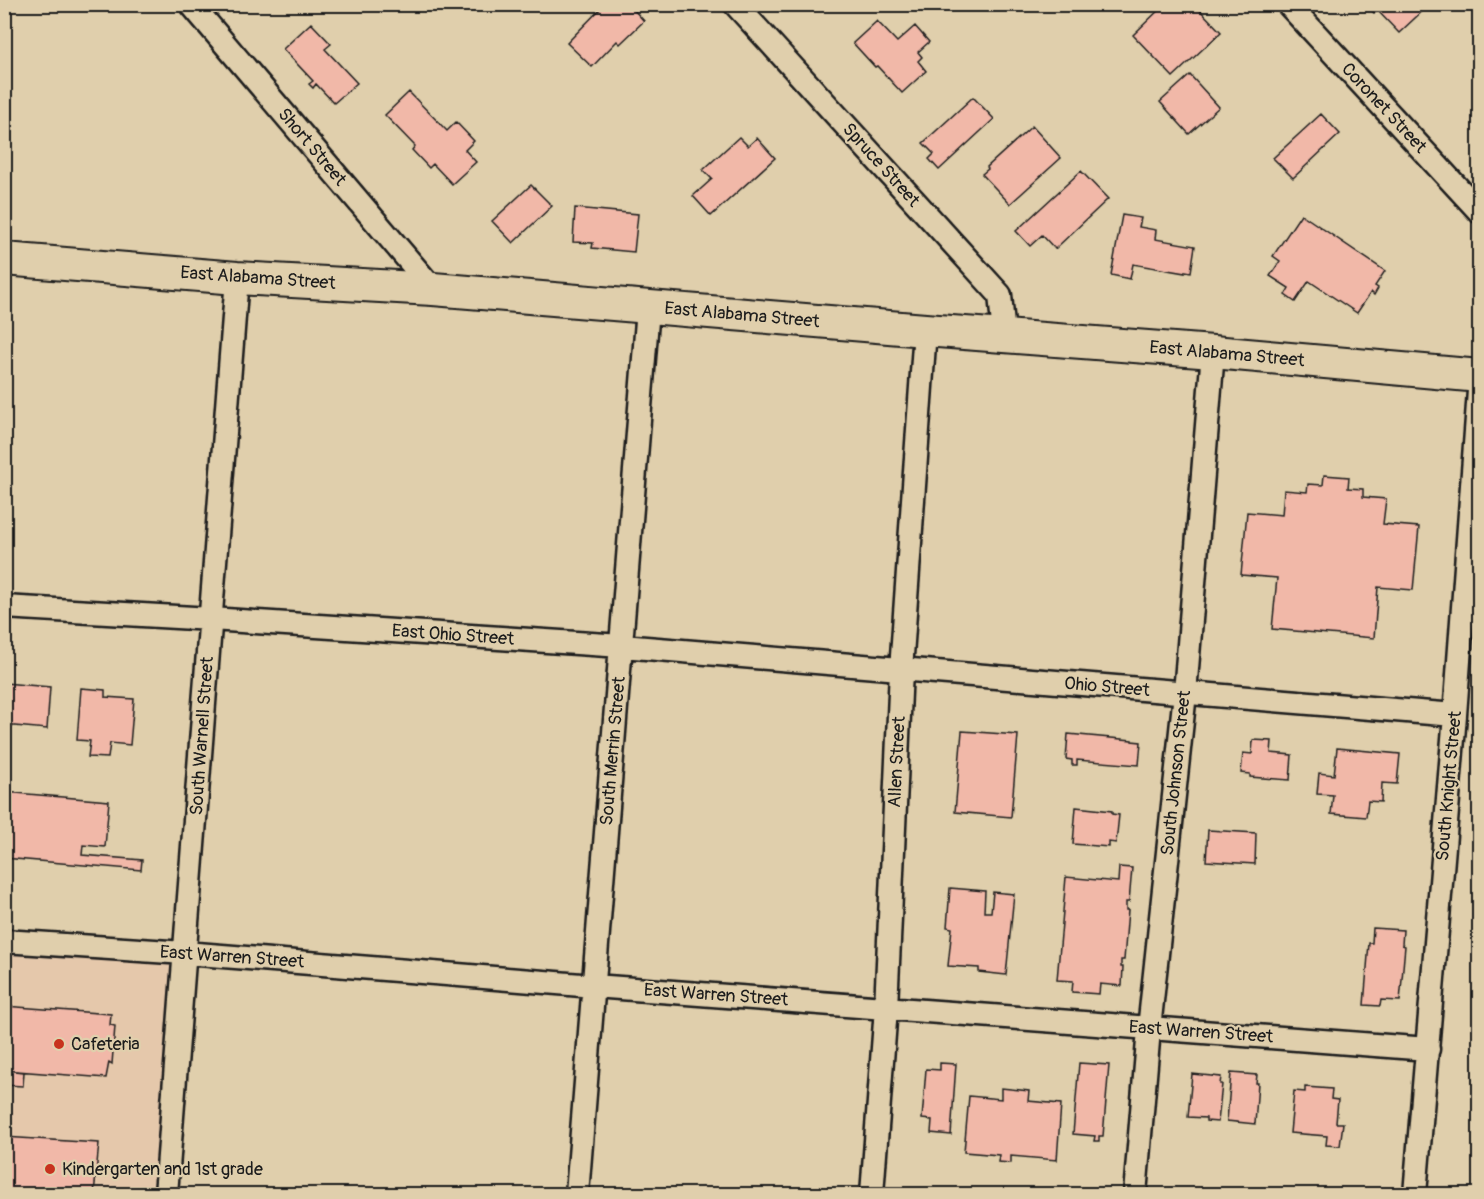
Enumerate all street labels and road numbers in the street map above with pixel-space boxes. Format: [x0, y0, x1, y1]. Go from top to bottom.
street label: Coronet Street [1336, 58, 1432, 159]
street label: Short Street [273, 103, 352, 191]
street label: Spruce Street [837, 118, 925, 212]
street label: East Alabama Street [180, 261, 337, 295]
street label: East Alabama Street [664, 297, 821, 333]
street label: East Alabama Street [1149, 336, 1306, 372]
street label: East Ohio Street [391, 619, 516, 651]
street label: South Warnell Street [185, 655, 219, 816]
street label: Ohio Street [1063, 672, 1151, 702]
street label: South Merrin Street [595, 675, 631, 826]
street label: South Johnson Street [1156, 689, 1196, 857]
street label: South Knight Street [1431, 709, 1467, 862]
street label: Allen Street [883, 715, 911, 808]
street label: East Warren Street [159, 940, 306, 974]
street label: East Warren Street [643, 978, 790, 1012]
street label: East Warren Street [1128, 1015, 1275, 1049]

